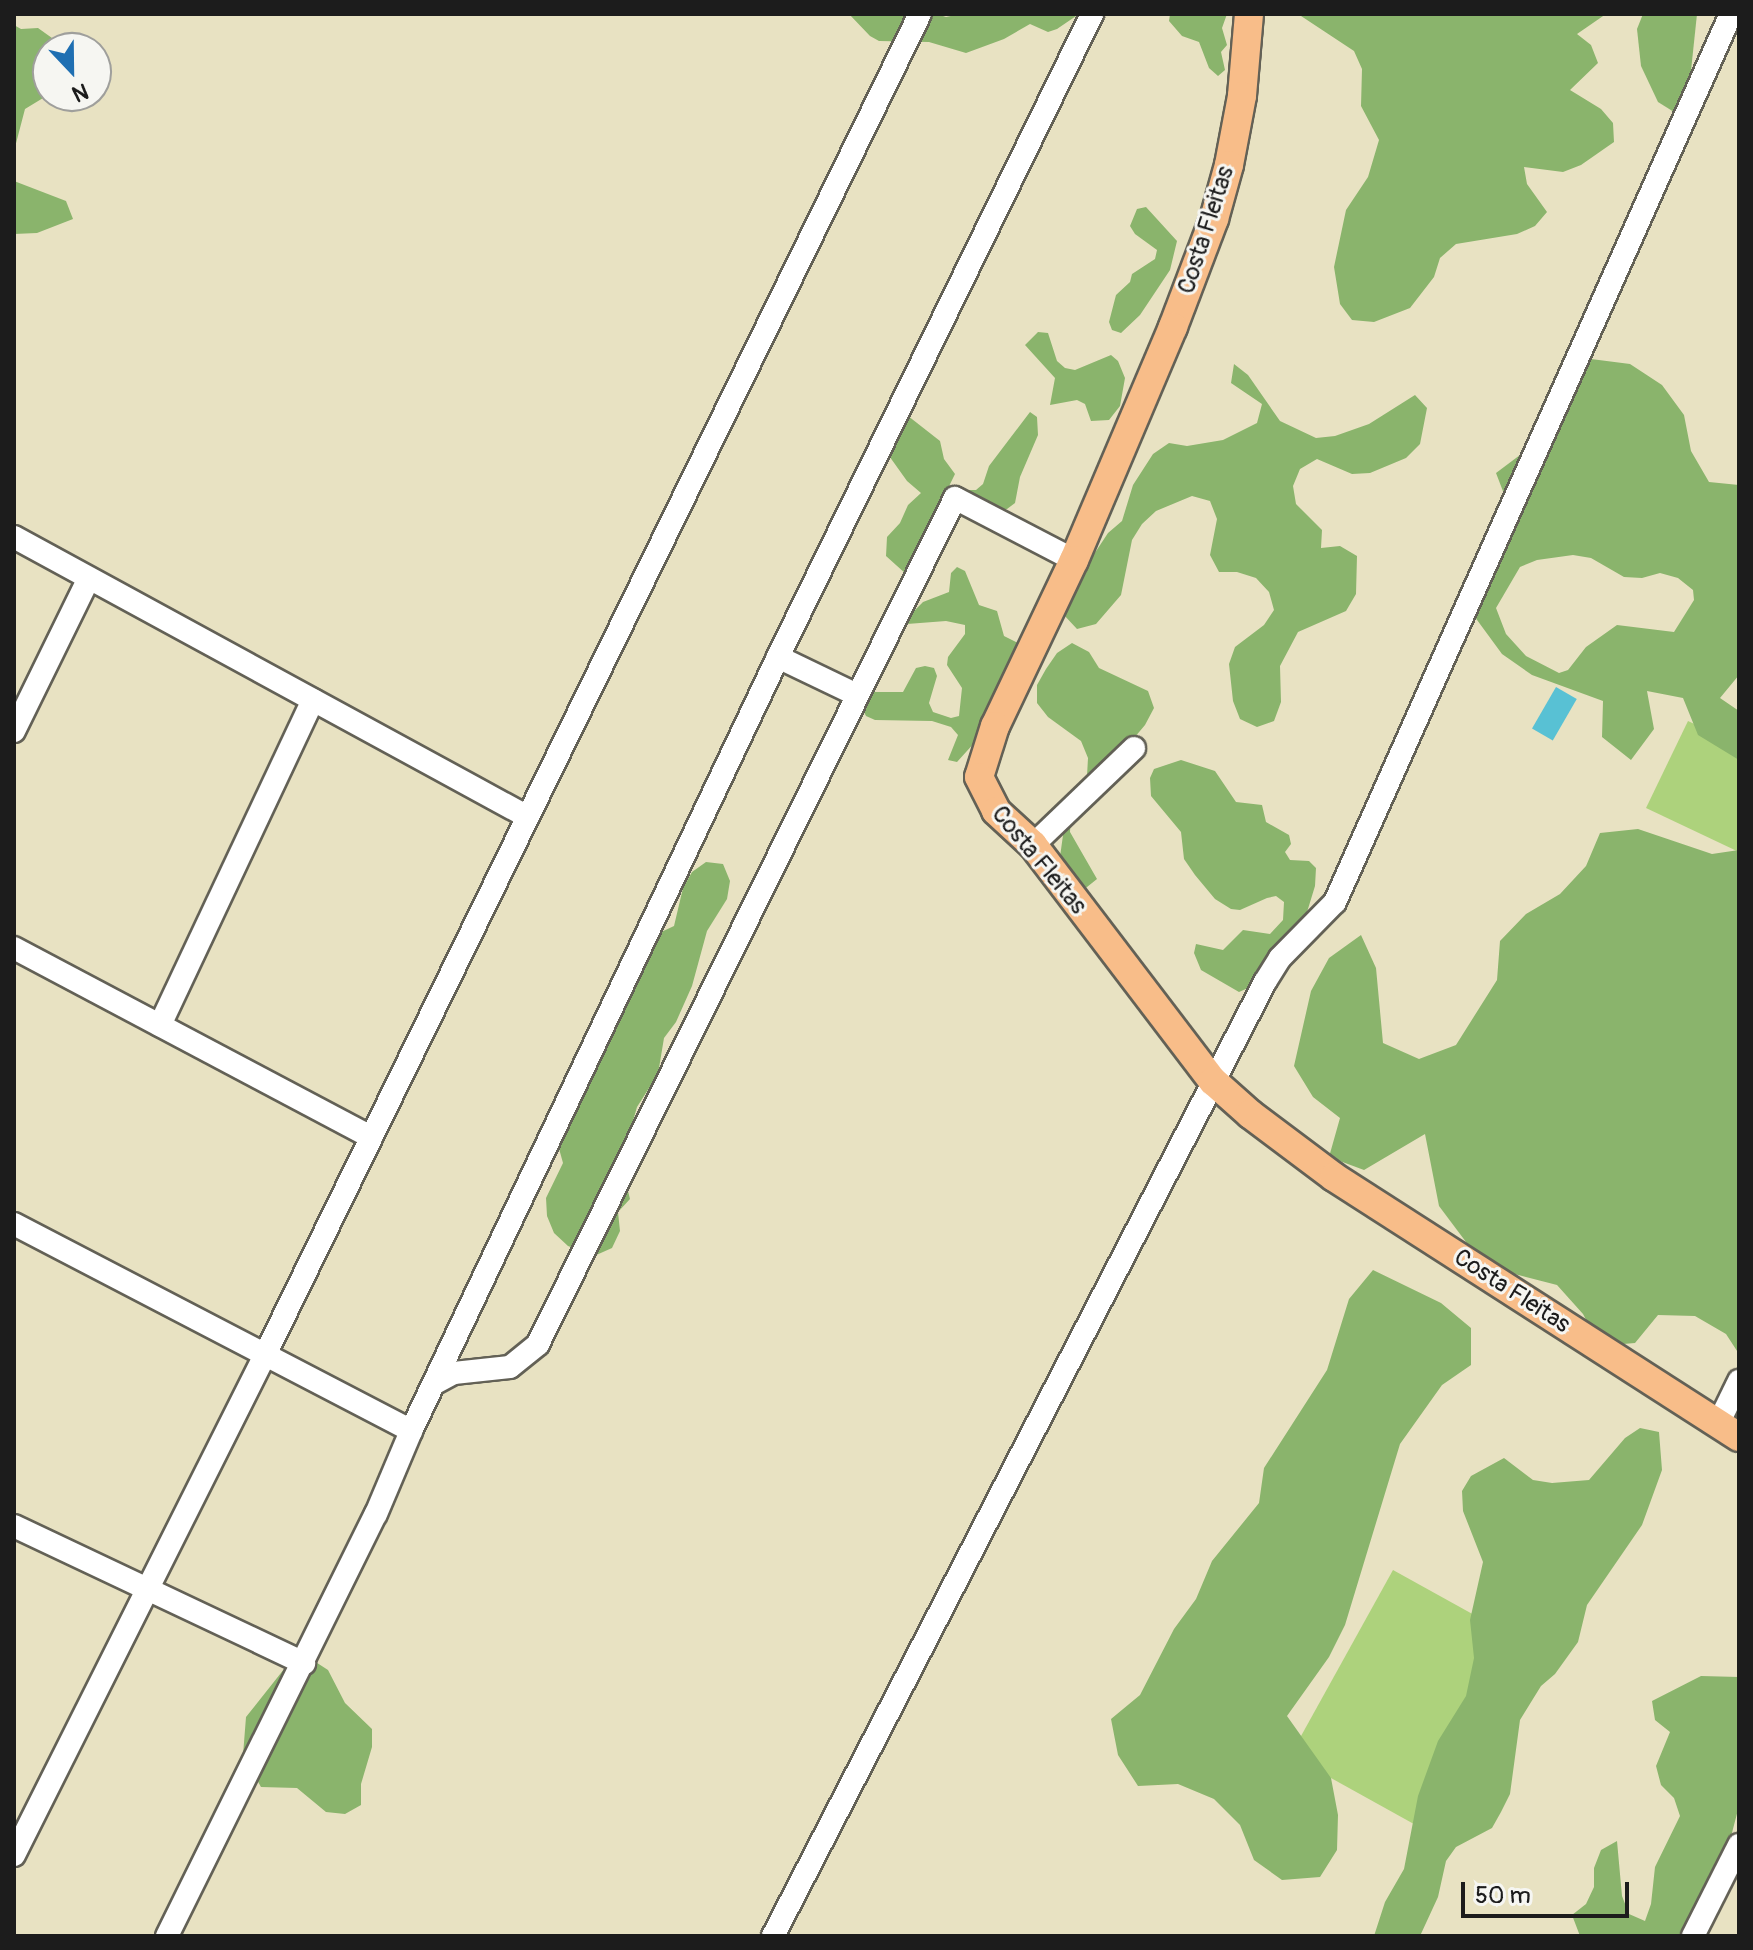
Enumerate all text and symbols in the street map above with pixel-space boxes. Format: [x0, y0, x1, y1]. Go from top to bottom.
north arrow [32, 32, 112, 112]
text: N [68, 77, 92, 108]
street label: Costa Fleitas [1172, 163, 1240, 297]
street label: Costa Fleitas [985, 800, 1093, 920]
street label: Costa Fleitas [1449, 1243, 1575, 1339]
scale bar [1465, 1866, 1633, 1916]
text: 50 m [1475, 1881, 1531, 1910]

